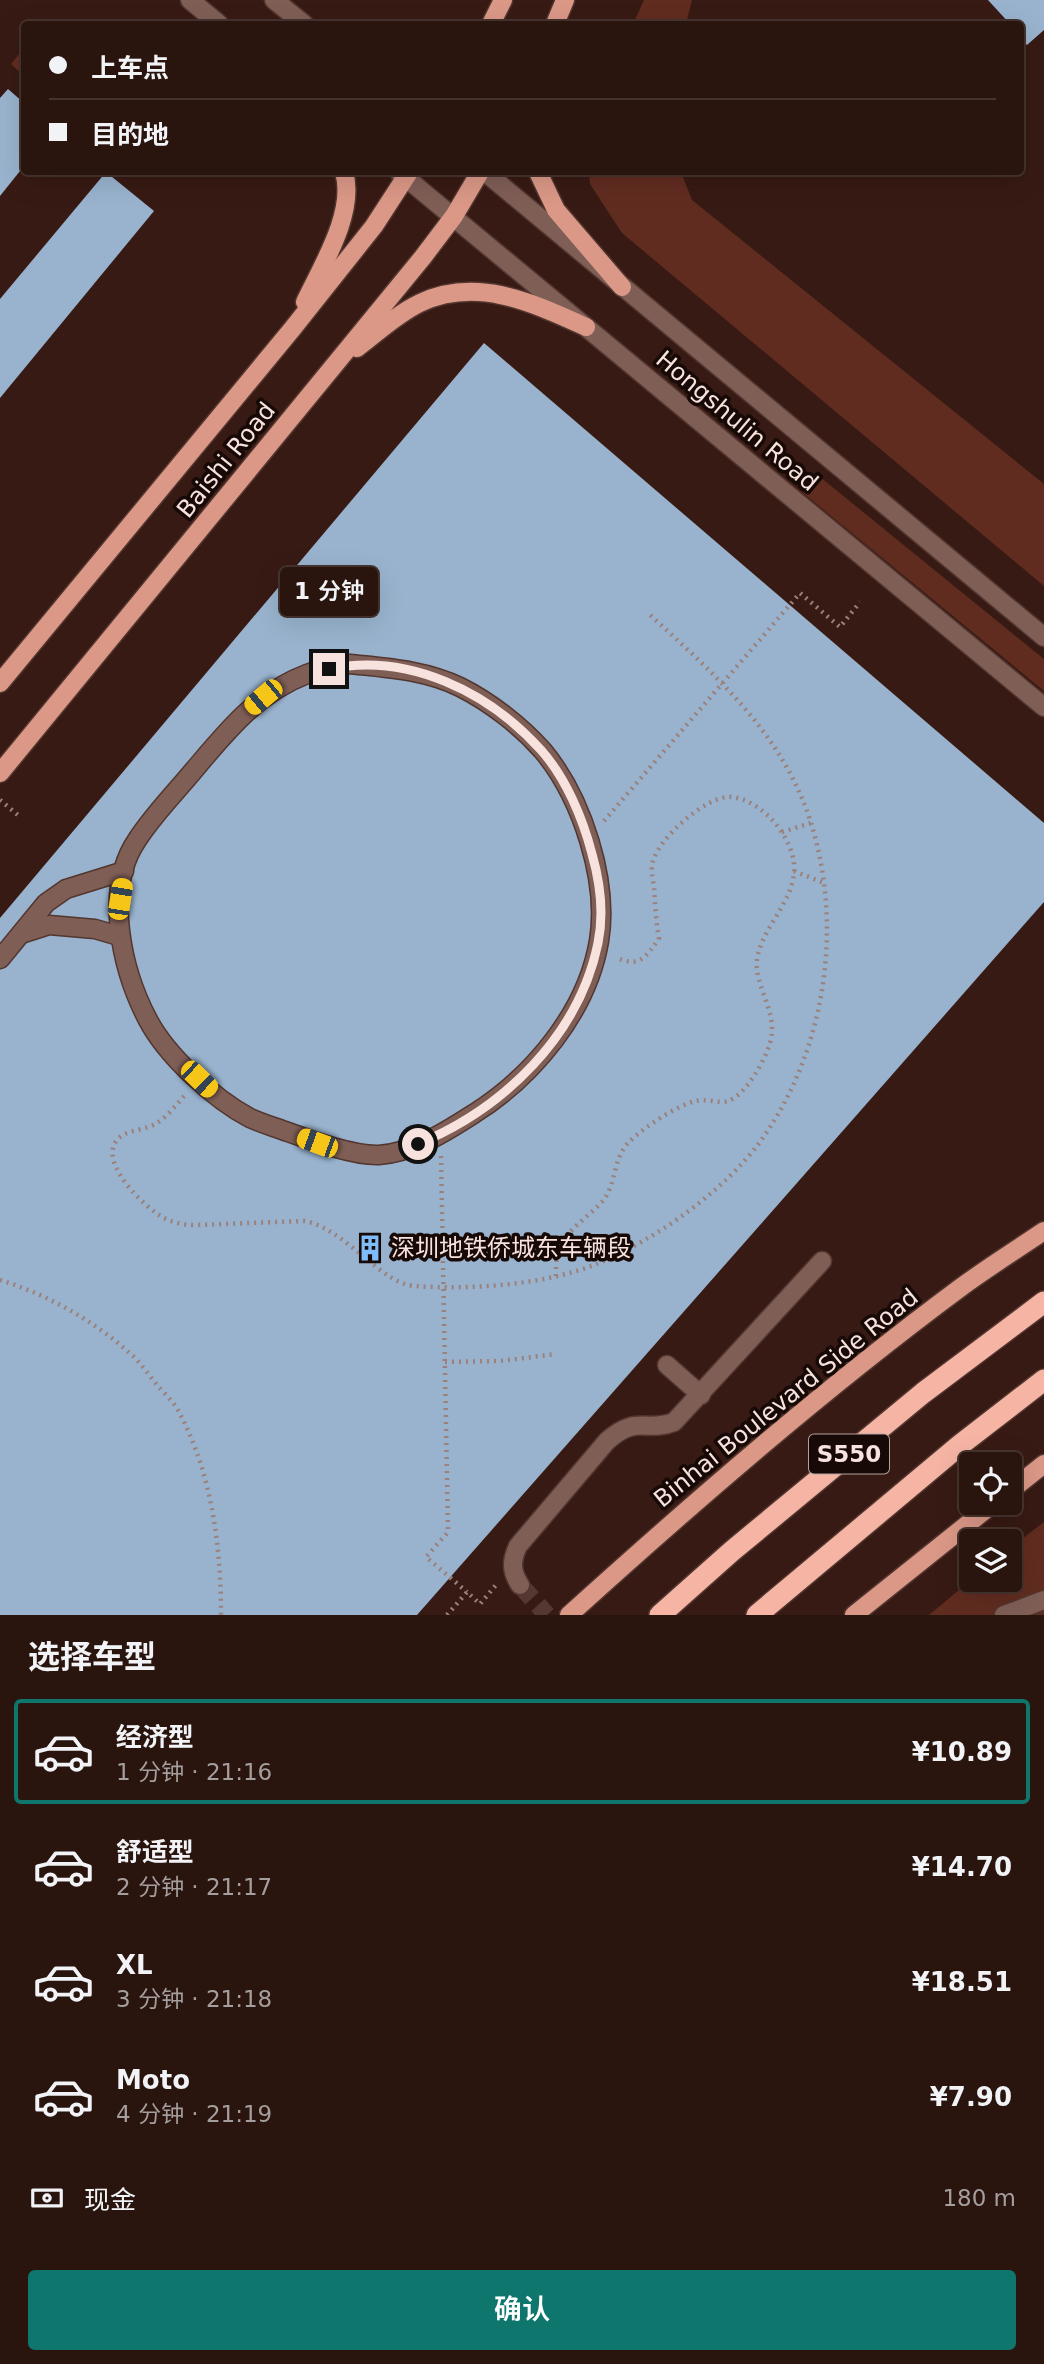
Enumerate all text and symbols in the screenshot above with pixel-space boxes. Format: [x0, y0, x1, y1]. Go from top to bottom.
text: 上车点 [91, 53, 169, 83]
text: 目的地 [91, 120, 169, 150]
street label: Hongshulin Road [650, 345, 824, 497]
street label: Baishi Road [171, 397, 281, 523]
callout: 1 分钟 [280, 568, 378, 616]
text: 1 分钟 [294, 578, 364, 604]
route end [313, 653, 345, 685]
car [241, 675, 286, 719]
car [107, 877, 134, 921]
car [177, 1057, 222, 1101]
car [294, 1126, 341, 1160]
route start [402, 1128, 434, 1160]
building icon: 深圳地铁侨城东车辆段 [355, 1233, 385, 1263]
place label: 深圳地铁侨城东车辆段 [391, 1234, 631, 1262]
street label: Binhai Boulevard Side Road [648, 1283, 924, 1513]
road number: S550 [809, 1434, 889, 1474]
map controls [959, 1452, 1022, 1592]
button: locate [959, 1452, 1022, 1515]
button: layers [959, 1529, 1022, 1592]
text: 选择车型 [28, 1638, 156, 1676]
icon: car [32, 1720, 95, 1783]
text: 经济型 [116, 1722, 194, 1752]
text: ¥10.89 [912, 1737, 1012, 1767]
text: 1 分钟 · 21:16 [116, 1759, 272, 1785]
icon: car [32, 1835, 95, 1898]
text: 舒适型 [116, 1837, 194, 1867]
text: ¥14.70 [912, 1852, 1012, 1882]
text: 2 分钟 · 21:17 [116, 1874, 272, 1900]
icon: car [32, 1950, 95, 2013]
text: XL [116, 1950, 153, 1980]
text: ¥18.51 [912, 1967, 1012, 1997]
text: 3 分钟 · 21:18 [116, 1986, 272, 2012]
icon: car [32, 2065, 95, 2128]
text: Moto [116, 2065, 190, 2095]
text: ¥7.90 [930, 2082, 1012, 2112]
text: 4 分钟 · 21:19 [116, 2101, 272, 2127]
icon: cash [28, 2179, 66, 2217]
text: 现金 [84, 2185, 136, 2215]
text: 180 m [942, 2185, 1016, 2211]
button: 确认 [28, 2270, 1016, 2350]

